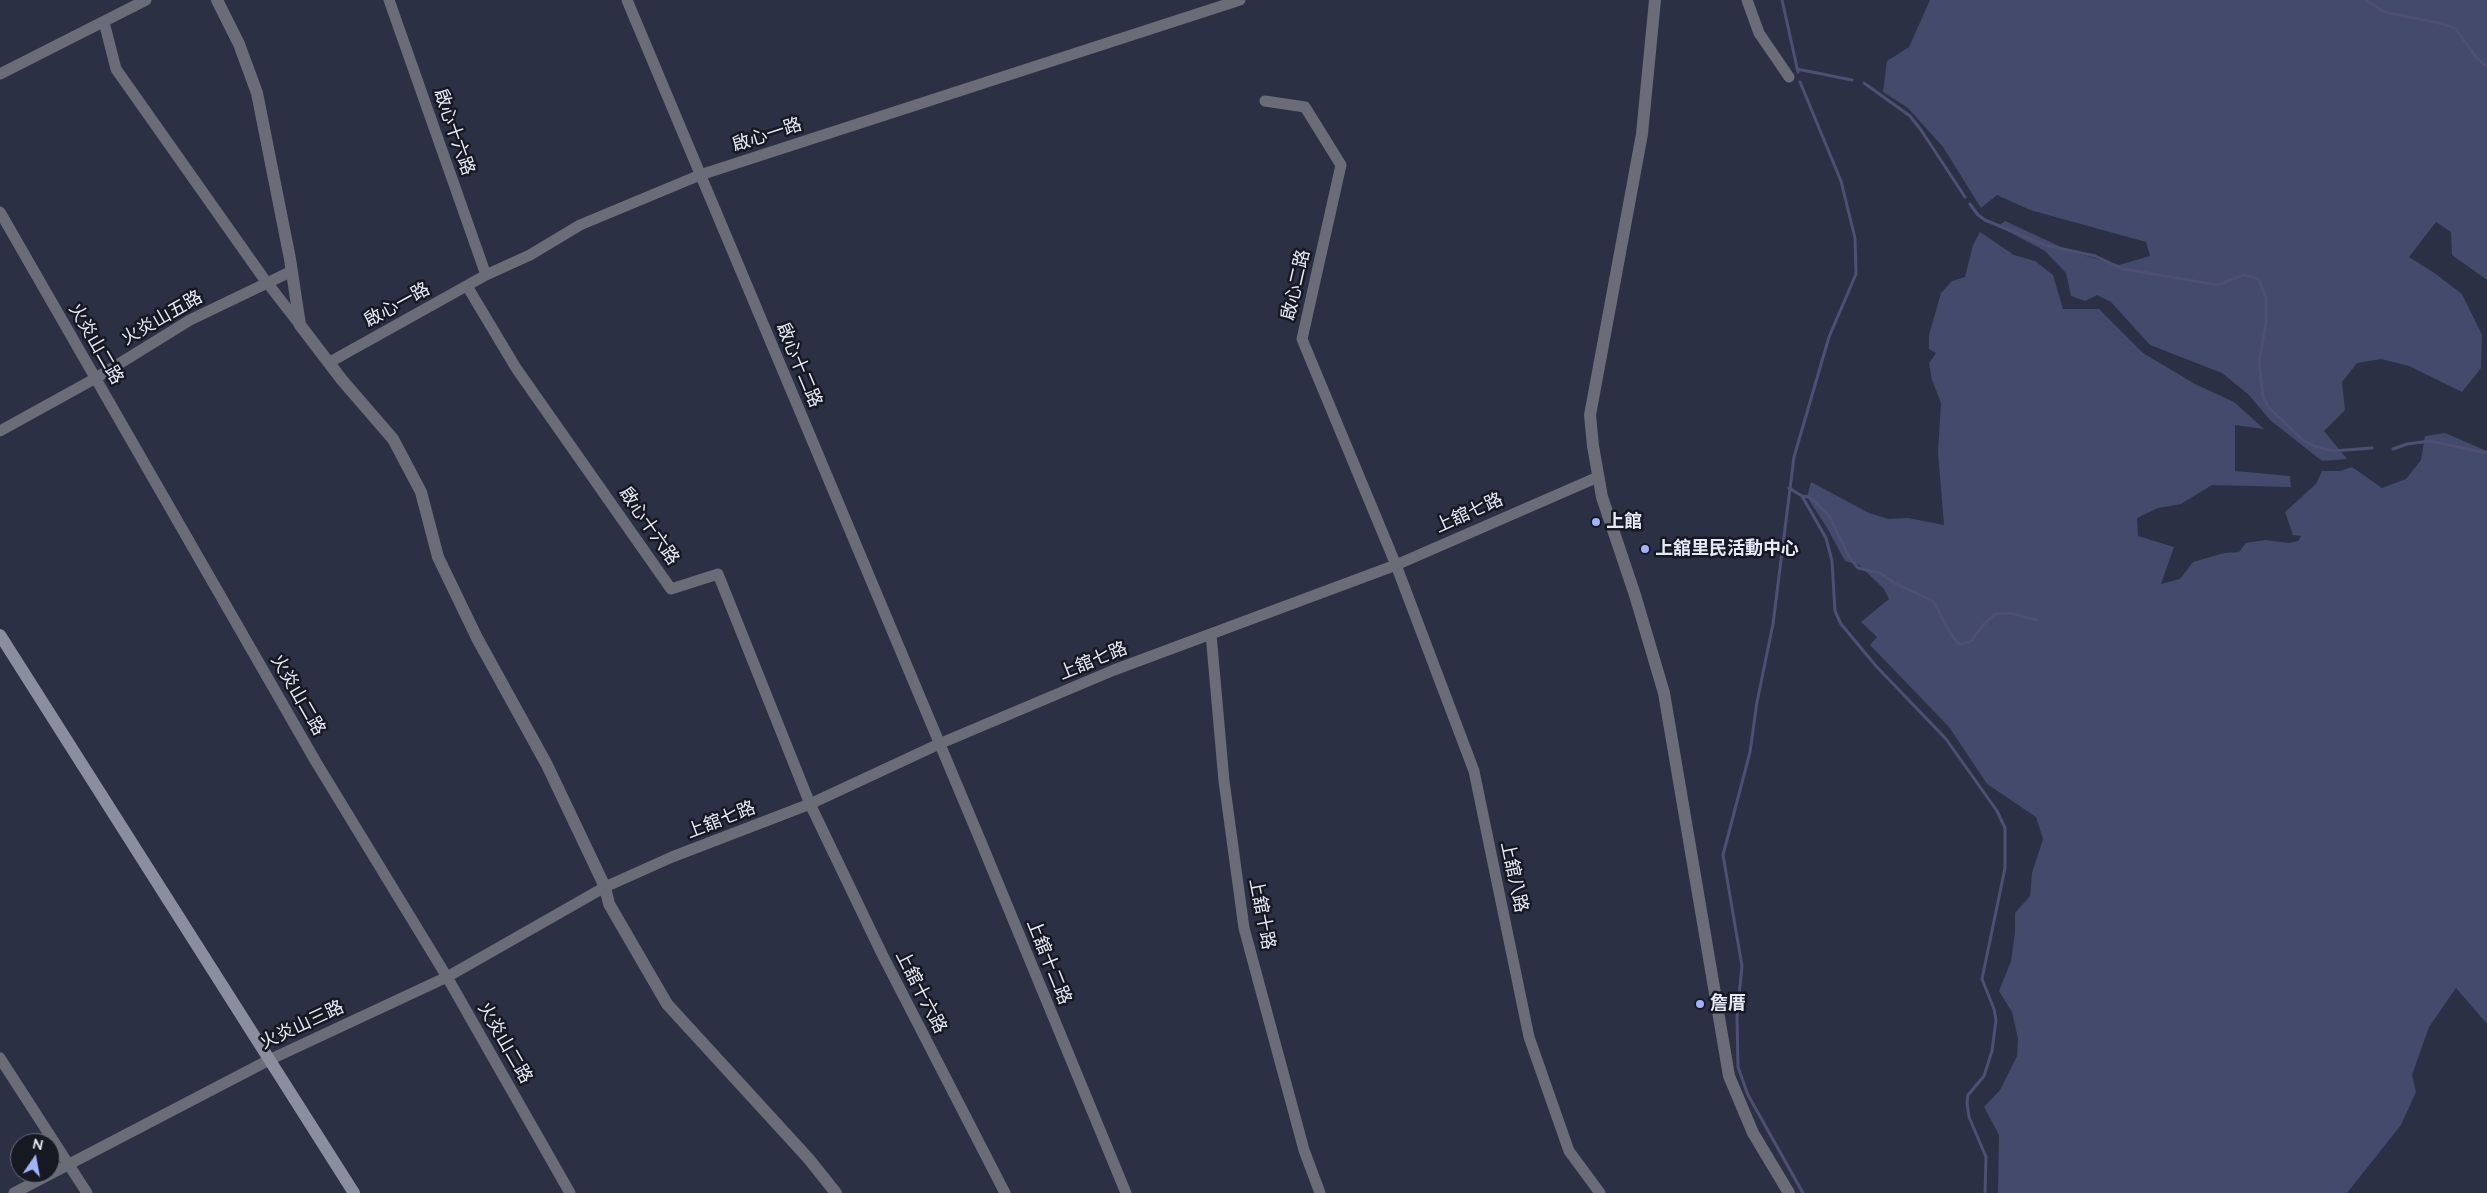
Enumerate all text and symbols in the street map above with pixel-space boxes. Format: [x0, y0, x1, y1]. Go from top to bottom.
street label: 啟心十六路 [429, 86, 479, 178]
street label: 啟心一路 [729, 114, 805, 156]
street label: 啟心二路 [1277, 247, 1315, 323]
street label: 啟心一路 [360, 278, 434, 332]
street label: 火炎山五路 [118, 286, 206, 350]
street label: 火炎山二路 [64, 300, 128, 388]
street label: 啟心十二路 [771, 319, 827, 411]
street label: 啟心十六路 [614, 483, 684, 569]
street label: 上舘七路 [1432, 488, 1506, 538]
place label: 上館 [1606, 511, 1642, 533]
marker: 上館 [1590, 516, 1602, 528]
place label: 上舘里民活動中心 [1655, 538, 1799, 560]
marker: 上舘里民活動中心 [1639, 543, 1651, 555]
street label: 上舘七路 [1056, 638, 1130, 684]
street label: 火炎山二路 [266, 651, 330, 739]
street label: 上舘七路 [684, 797, 758, 843]
street label: 上舘八路 [1496, 840, 1532, 914]
street label: 上舘十路 [1245, 877, 1279, 951]
street label: 上舘十二路 [1022, 916, 1076, 1008]
street label: 上舘十六路 [891, 947, 951, 1037]
place label: 詹厝 [1710, 993, 1746, 1015]
street label: 火炎山三路 [257, 996, 347, 1054]
marker: 詹厝 [1694, 998, 1706, 1010]
street label: 火炎山二路 [473, 999, 537, 1087]
north arrow [10, 1133, 60, 1183]
text: N [31, 1134, 45, 1154]

